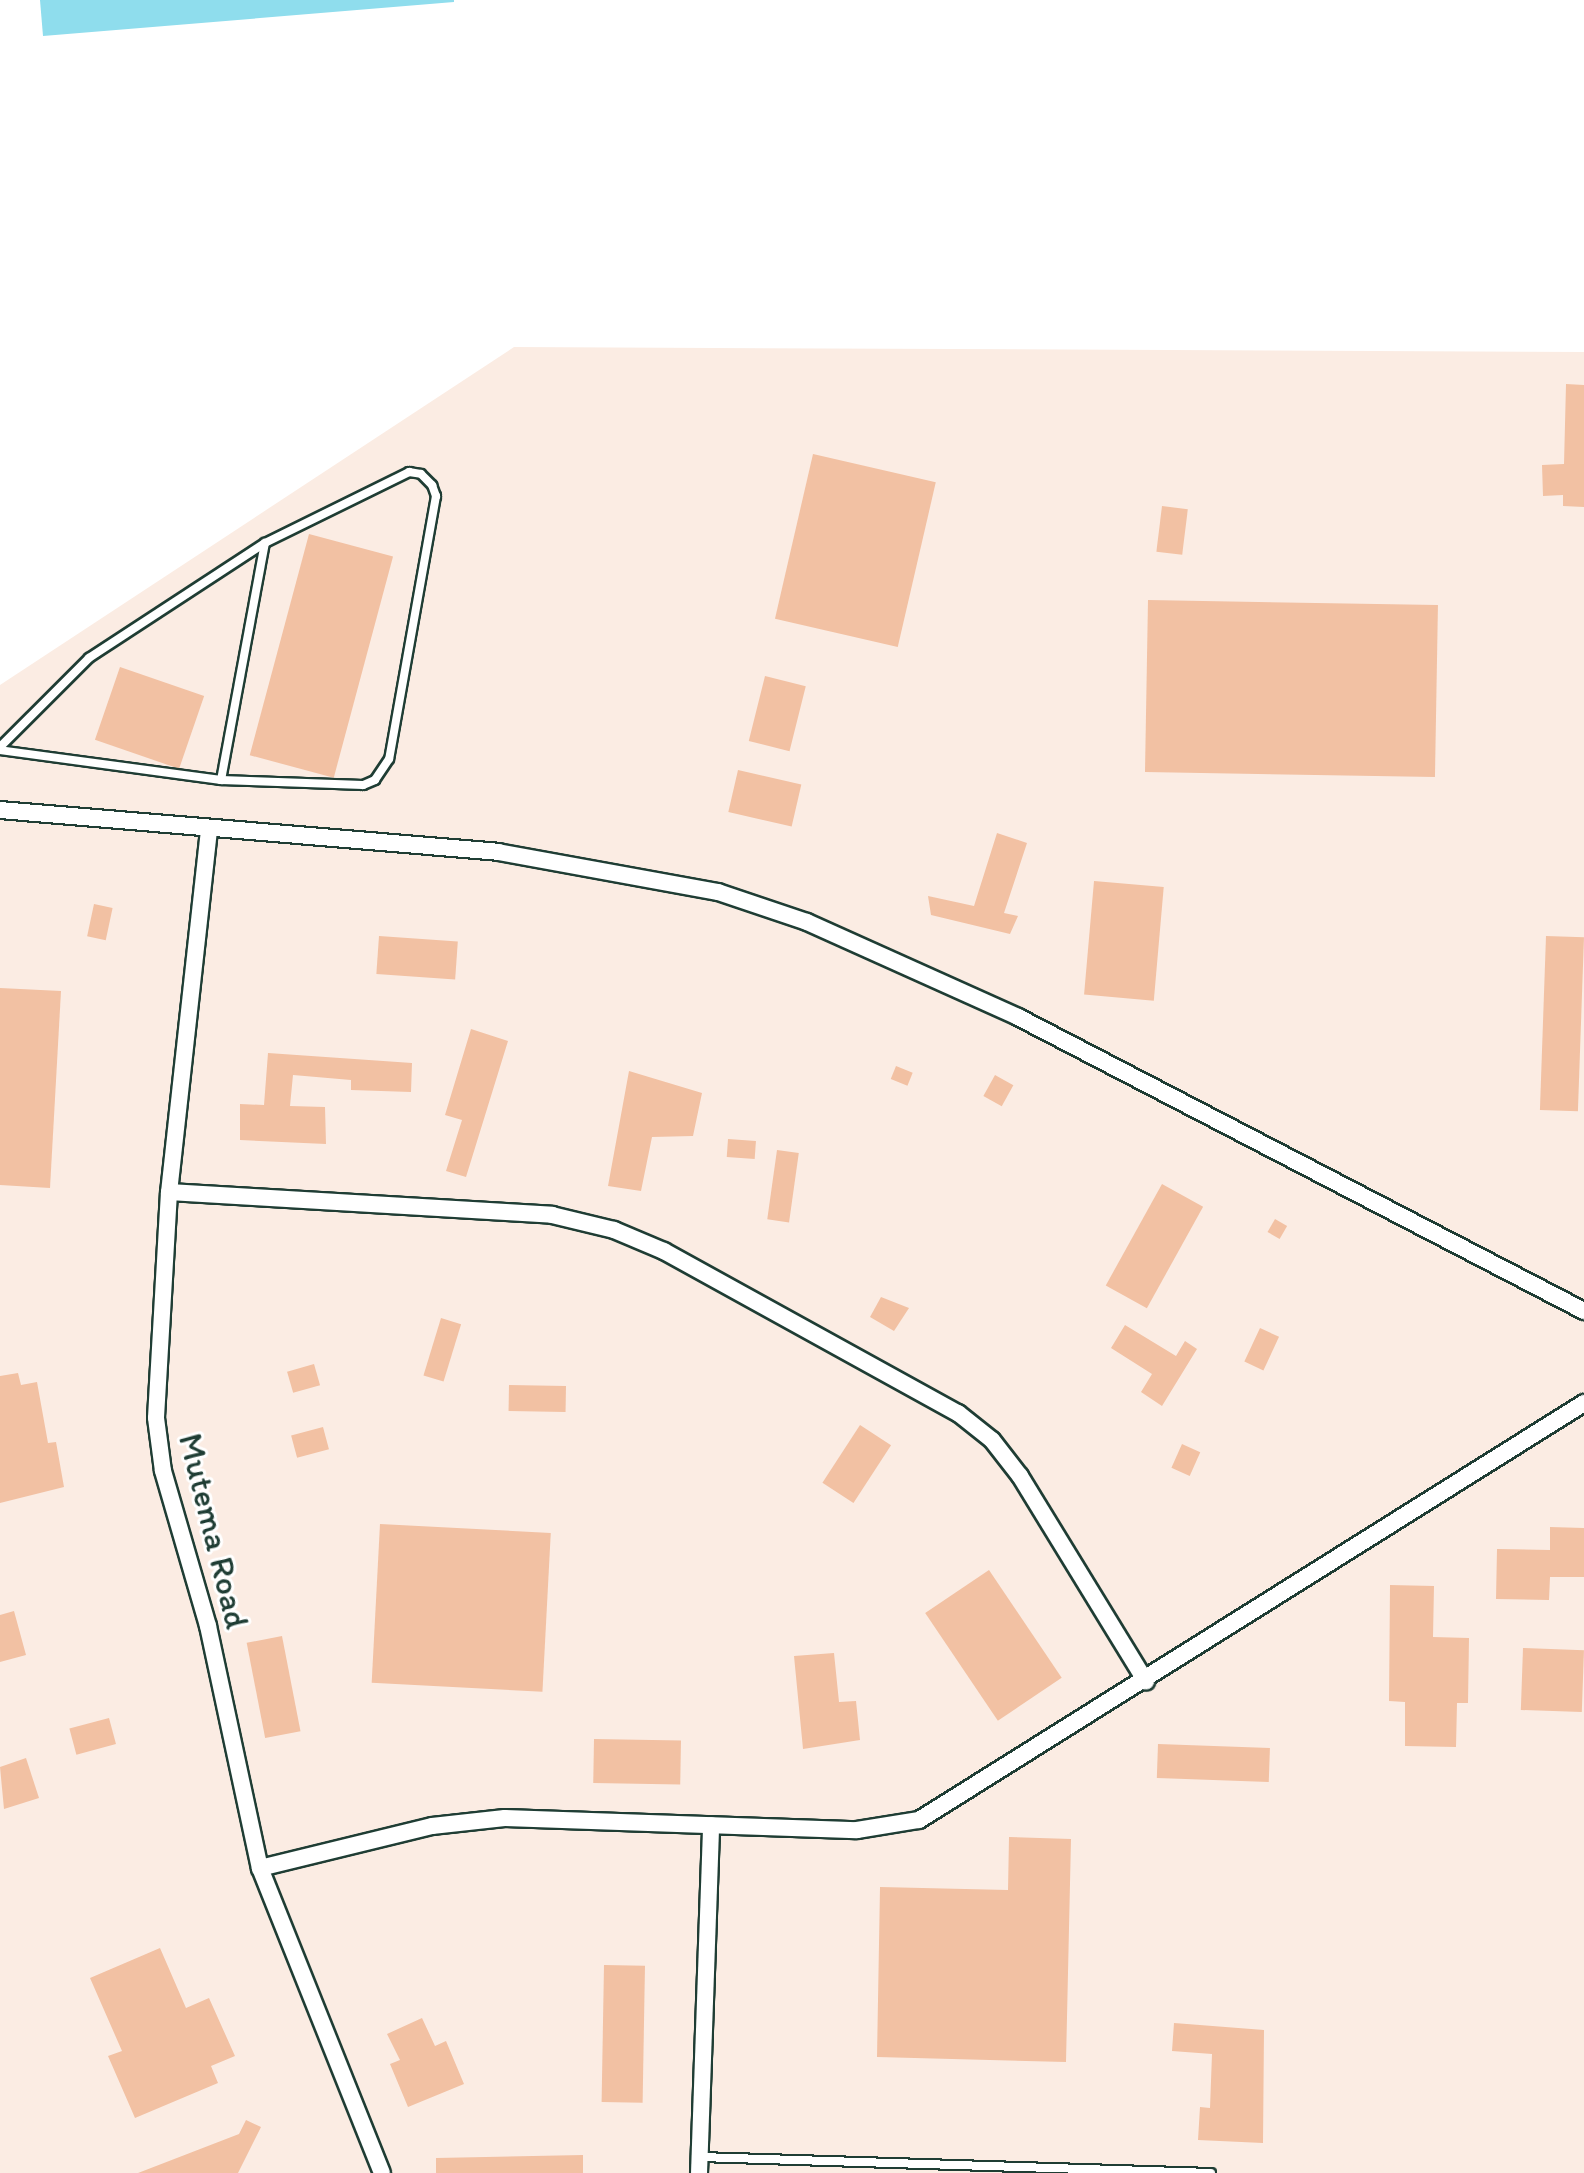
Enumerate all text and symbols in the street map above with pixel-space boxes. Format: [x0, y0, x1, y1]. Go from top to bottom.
street label: Mutema Road [170, 1429, 258, 1633]

